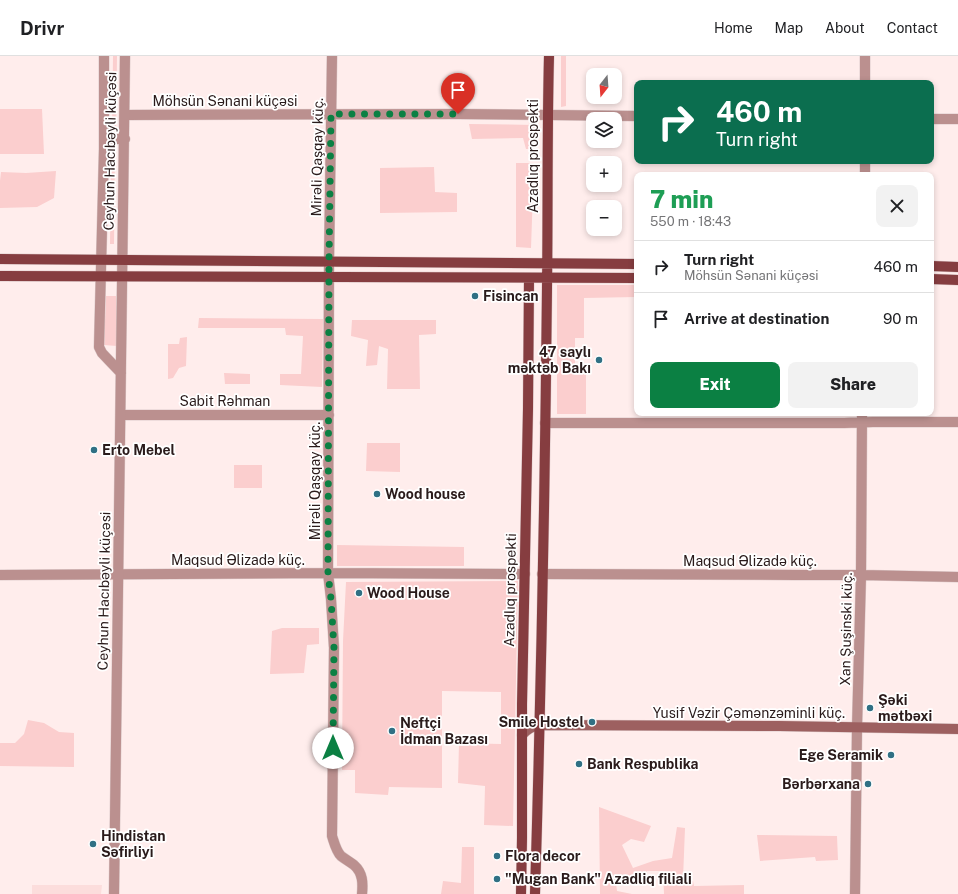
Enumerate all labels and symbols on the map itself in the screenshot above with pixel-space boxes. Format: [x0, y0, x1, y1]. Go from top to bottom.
north arrow [586, 68, 622, 104]
street label: Ceyhun Hacıbəyli küçəsi [101, 72, 119, 230]
pin [441, 73, 475, 114]
street label: Möhsün Sənani küçəsi [153, 93, 297, 109]
street label: Mirəli Qaşqay küç. [308, 98, 326, 216]
street label: Azadlıq prospekti [525, 99, 541, 213]
place label: Fisincan [483, 288, 539, 304]
marker: Fisincan [470, 291, 480, 301]
place label: 47 saylı məktəb Bakı [508, 344, 591, 376]
marker: 47 saylı məktəb Bakı [594, 355, 604, 365]
street label: Sabit Rəhman [180, 393, 270, 409]
street label: Mirəli Qaşqay küç. [307, 422, 323, 540]
place label: Erto Mebel [102, 442, 176, 458]
marker: Erto Mebel [89, 445, 99, 455]
place label: Wood house [385, 486, 466, 502]
marker: Wood house [372, 489, 382, 499]
street label: Ceyhun Hacıbəyli küçəsi [95, 512, 113, 670]
street label: Azadlıq prospekti [501, 533, 519, 647]
street label: Maqsud Əlizadə küç. [171, 552, 305, 568]
street label: Maqsud Əlizadə küç. [683, 553, 817, 569]
street label: Xan Şuşinski küç. [837, 572, 855, 686]
place label: Wood House [367, 585, 450, 601]
marker: Wood House [354, 588, 364, 598]
place label: Şəki mətbəxi [878, 692, 932, 724]
marker: Şəki mətbəxi [865, 703, 875, 713]
street label: Yusif Vəzir Çəmənzəminli küç. [653, 705, 845, 721]
place label: Smile Hostel [498, 714, 584, 730]
place label: Neftçi İdman Bazası [400, 715, 488, 747]
marker: Smile Hostel [587, 717, 597, 727]
marker: Neftçi İdman Bazası [387, 726, 397, 736]
position arrow [312, 727, 354, 769]
place label: Ege Seramik [799, 747, 883, 763]
marker: Ege Seramik [886, 750, 896, 760]
place label: Bank Respublika [587, 756, 699, 772]
marker: Bank Respublika [574, 759, 584, 769]
place label: Bərbərxana [782, 776, 860, 792]
marker: Bərbərxana [863, 779, 873, 789]
place label: Hindistan Səfirliyi [101, 828, 166, 860]
marker: Hindistan Səfirliyi [88, 839, 98, 849]
place label: Flora decor [505, 848, 581, 864]
marker: Flora decor [492, 851, 502, 861]
place label: "Mugan Bank" Azadliq filiali [505, 871, 692, 887]
marker: "Mugan Bank" Azadliq filiali [492, 874, 502, 884]

